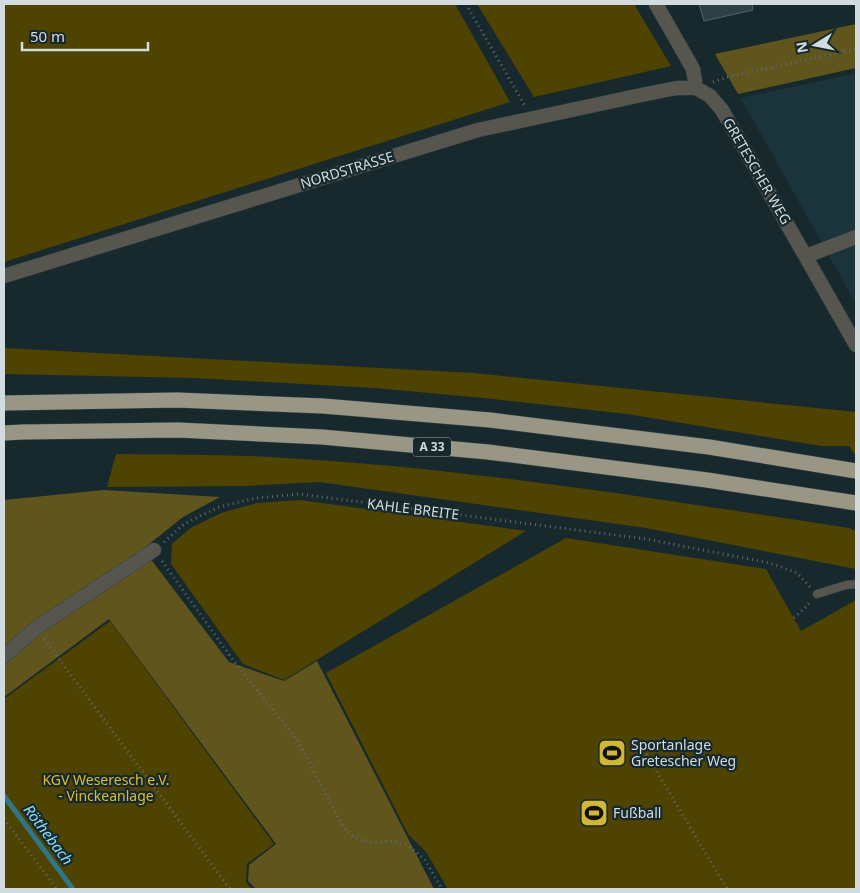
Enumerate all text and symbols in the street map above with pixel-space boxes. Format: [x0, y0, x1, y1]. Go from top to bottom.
scale bar [22, 20, 149, 52]
north arrow [790, 20, 840, 70]
text: 50 m [30, 26, 65, 46]
text: N [791, 40, 812, 55]
street label: GRETESCHER WEG [719, 114, 796, 228]
street label: NORDSTRASSE [298, 146, 396, 193]
road number: A 33 [413, 438, 451, 457]
street label: KAHLE BREITE [366, 493, 460, 524]
place label: Sportanlage Gretescher Weg [631, 735, 736, 770]
sports icon: Sportanlage Gretescher Weg [597, 738, 627, 768]
park label: KGV Weseresch e.V. - Vinckeanlage [42, 770, 170, 805]
sports icon: Fußball [579, 798, 609, 828]
water label: Röthebach [19, 800, 78, 869]
place label: Fußball [613, 803, 661, 822]

